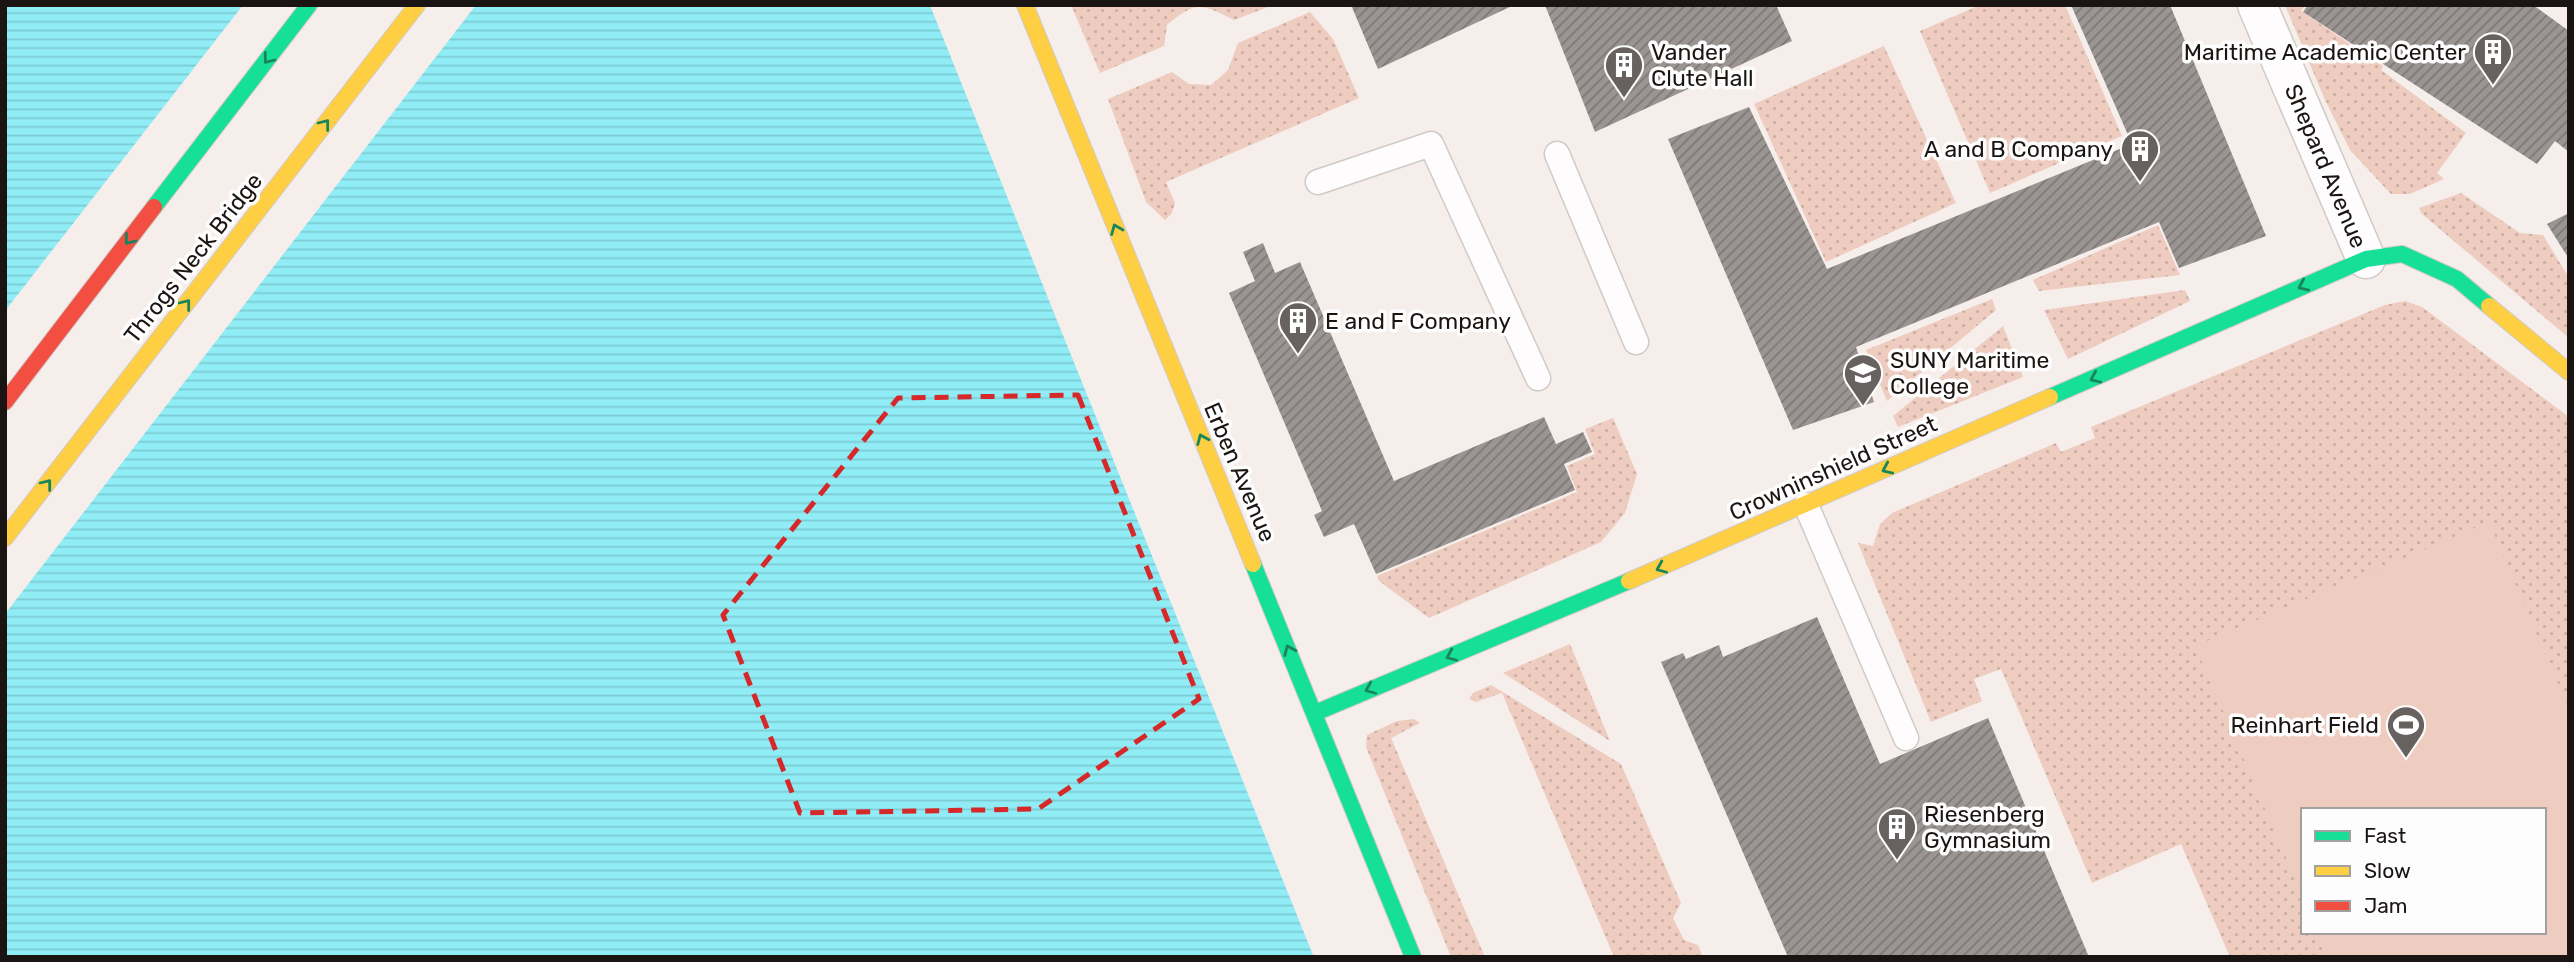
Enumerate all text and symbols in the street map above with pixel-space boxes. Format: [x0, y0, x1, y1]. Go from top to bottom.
building icon: Maritime Academic Center [2472, 31, 2514, 86]
place label: Vander Clute Hall [1651, 38, 1754, 92]
place label: Maritime Academic Center [2184, 38, 2466, 66]
building icon: Vander Clute Hall [1603, 44, 1645, 99]
one-way arrow [263, 52, 276, 64]
street label: Shepard Avenue [2279, 80, 2373, 252]
one-way arrow [317, 119, 330, 132]
building icon: A and B Company [2119, 128, 2161, 183]
place label: A and B Company [1924, 135, 2113, 163]
street label: Throgs Neck Bridge [118, 167, 268, 349]
one-way arrow [1110, 224, 1124, 236]
one-way arrow [125, 232, 138, 245]
one-way arrow [2298, 278, 2310, 292]
one-way arrow [178, 299, 191, 312]
building icon: E and F Company [1277, 300, 1319, 355]
place label: E and F Company [1325, 307, 1511, 335]
place label: SUNY Maritime College [1890, 346, 2049, 400]
school or university icon: SUNY Maritime College [1842, 352, 1884, 407]
one-way arrow [2090, 370, 2102, 384]
street label: Erben Avenue [1198, 398, 1282, 546]
street label: Crowninshield Street [1725, 410, 1941, 526]
one-way arrow [1196, 434, 1210, 447]
one-way arrow [1881, 461, 1893, 475]
one-way arrow [38, 479, 51, 492]
one-way arrow [1655, 559, 1667, 573]
one-way arrow [1283, 644, 1297, 657]
one-way arrow [1445, 648, 1458, 662]
one-way arrow [1365, 681, 1377, 695]
sports icon: Reinhart Field [2385, 704, 2427, 759]
place label: Reinhart Field [2230, 711, 2379, 739]
place label: Riesenberg Gymnasium [1924, 800, 2051, 854]
building icon: Riesenberg Gymnasium [1876, 806, 1918, 861]
legend [2301, 808, 2546, 934]
text: Fast [2364, 823, 2406, 848]
text: Slow [2364, 858, 2411, 883]
text: Jam [2364, 893, 2408, 918]

